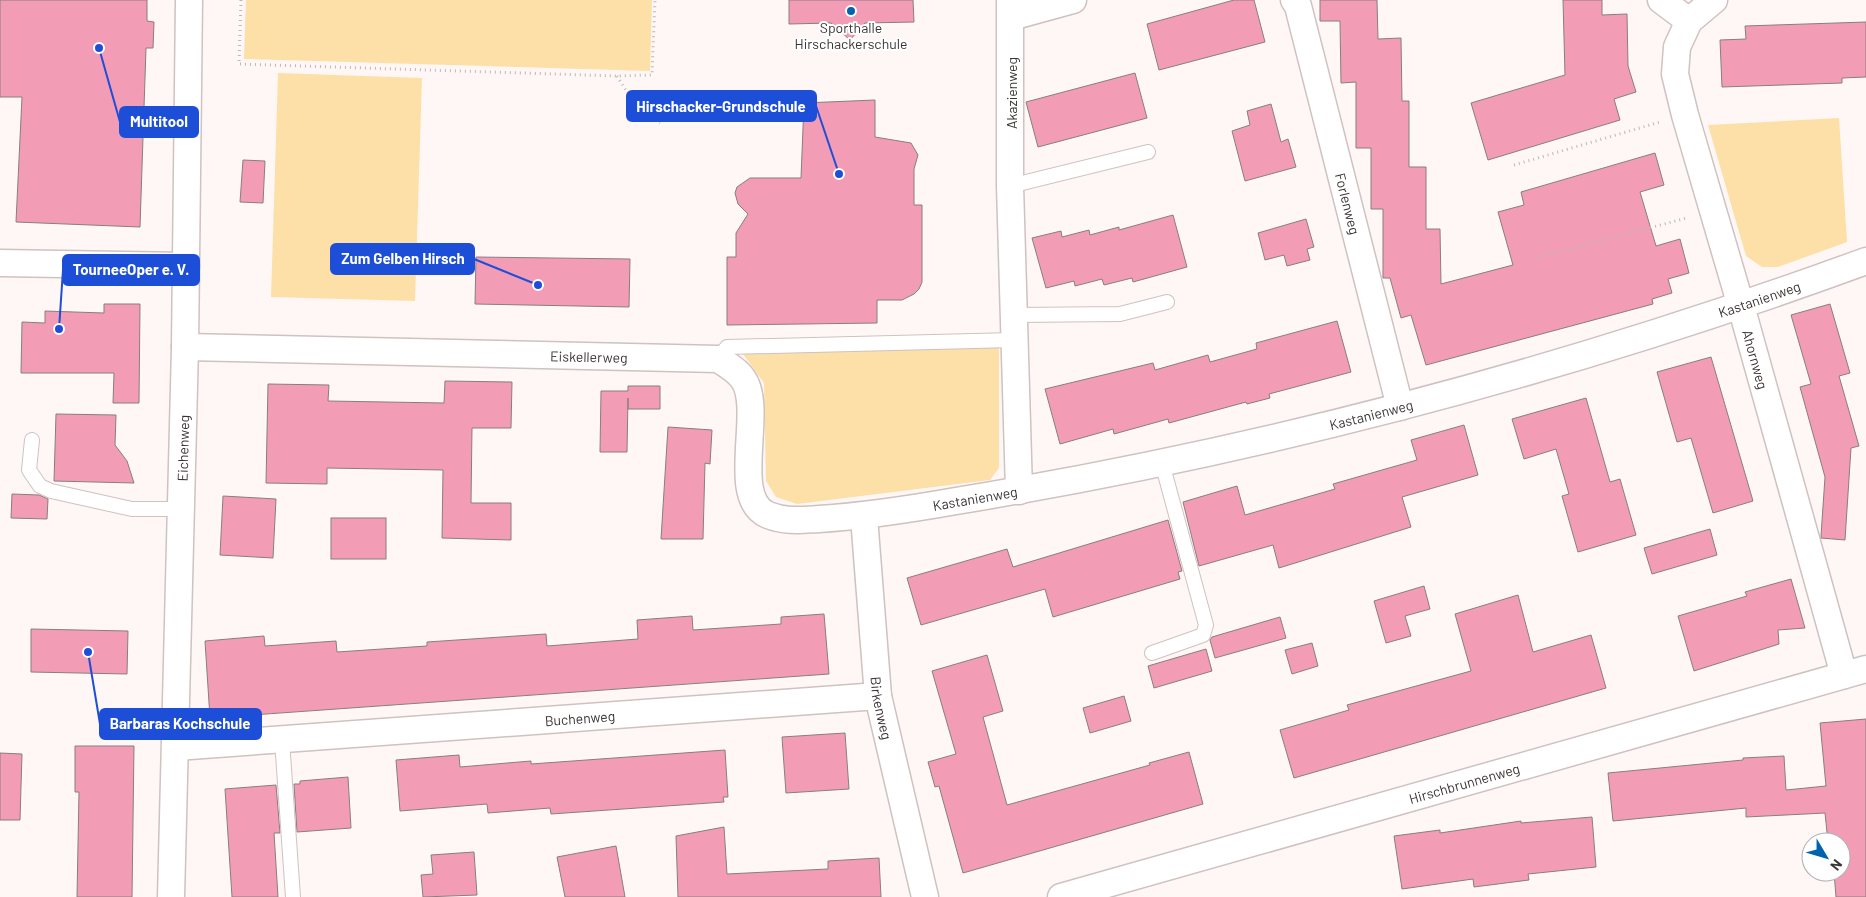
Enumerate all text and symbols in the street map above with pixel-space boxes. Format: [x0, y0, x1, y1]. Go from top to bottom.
marker: Sporthalle Hirschackerschule [845, 5, 857, 17]
place label: Sporthalle Hirschackerschule [795, 19, 907, 52]
street label: Akazienweg [1003, 57, 1020, 129]
callout: Hirschacker-Grundschule [627, 91, 816, 121]
text: Hirschacker-Grundschule [636, 97, 806, 115]
callout: Multitool [120, 107, 198, 137]
text: Multitool [130, 112, 188, 130]
street label: Forlenweg [1332, 171, 1364, 236]
callout: Zum Gelben Hirsch [331, 244, 474, 274]
text: Zum Gelben Hirsch [341, 249, 465, 267]
callout: TourneeOper e. V. [63, 255, 199, 285]
text: TourneeOper e. V. [73, 260, 189, 278]
street label: Kastanienweg [1716, 277, 1802, 320]
street label: Ahornweg [1740, 328, 1772, 391]
street label: Eiskellerweg [550, 347, 628, 365]
street label: Kastanienweg [1328, 395, 1415, 433]
street label: Eichenweg [173, 415, 192, 482]
street label: Kastanienweg [931, 482, 1019, 513]
street label: Birkenweg [868, 676, 896, 741]
street label: Buchenweg [544, 707, 616, 729]
callout: Barbaras Kochschule [100, 709, 261, 739]
text: Barbaras Kochschule [110, 714, 250, 732]
street label: Hirschbrunnenweg [1407, 759, 1521, 807]
north arrow [1801, 832, 1851, 882]
text: N [1827, 856, 1846, 874]

